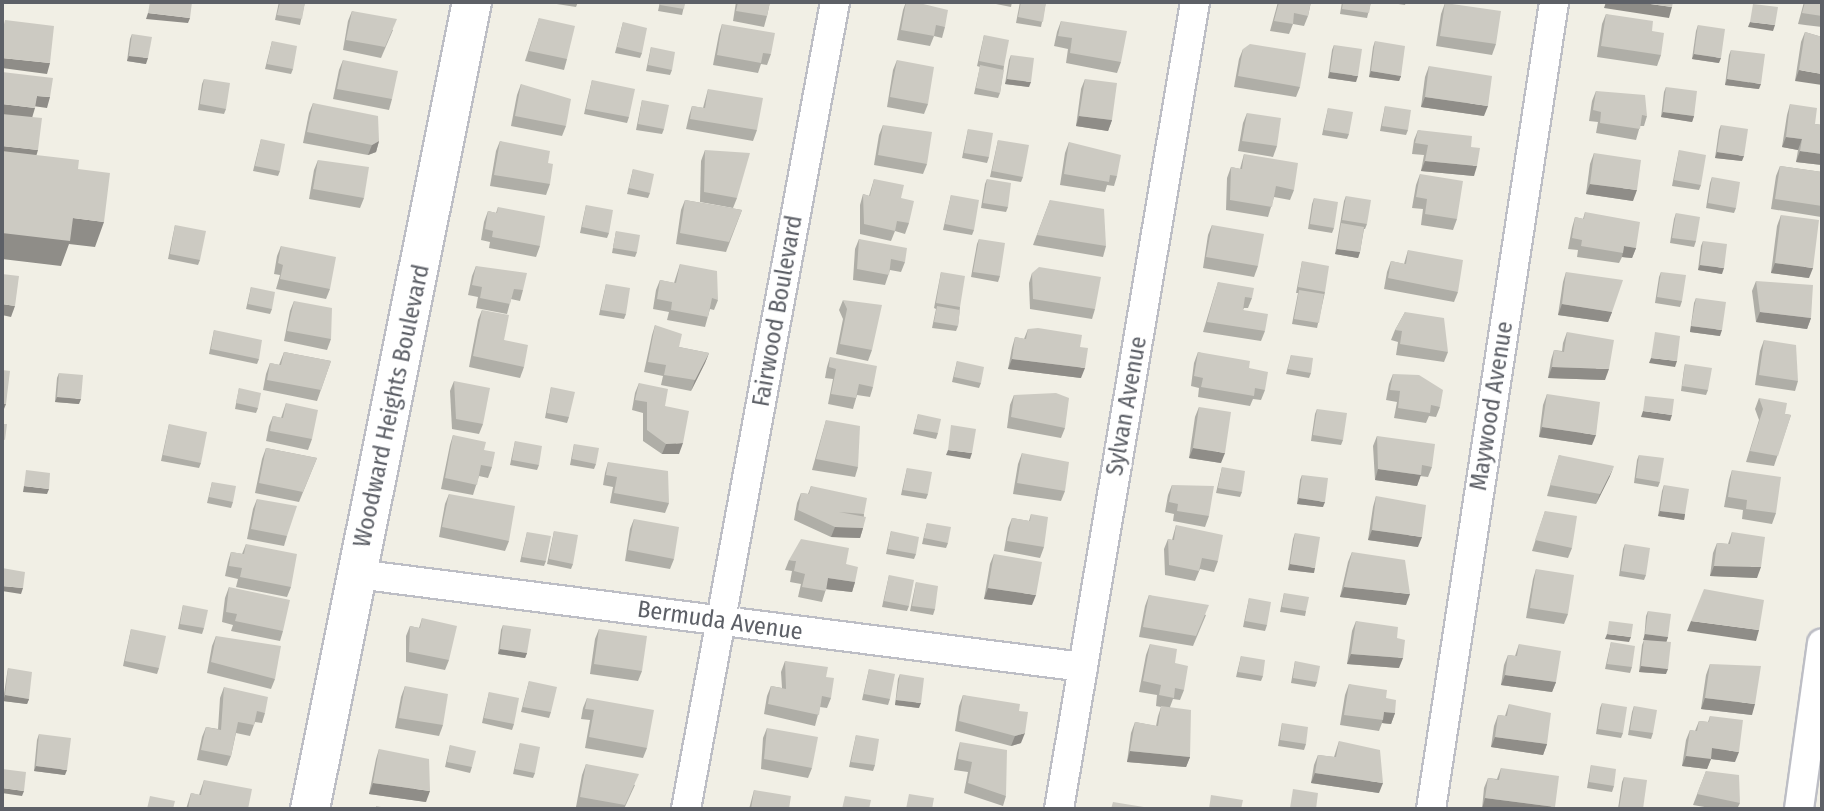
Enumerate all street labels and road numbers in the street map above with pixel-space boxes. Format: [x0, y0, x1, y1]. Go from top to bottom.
street label: Fairwood Boulevard [747, 213, 809, 409]
street label: Woodward Heights Boulevard [348, 262, 436, 550]
street label: Maywood Avenue [1464, 319, 1520, 493]
street label: Sylvan Avenue [1101, 334, 1153, 478]
street label: Bermuda Avenue [635, 595, 805, 647]

